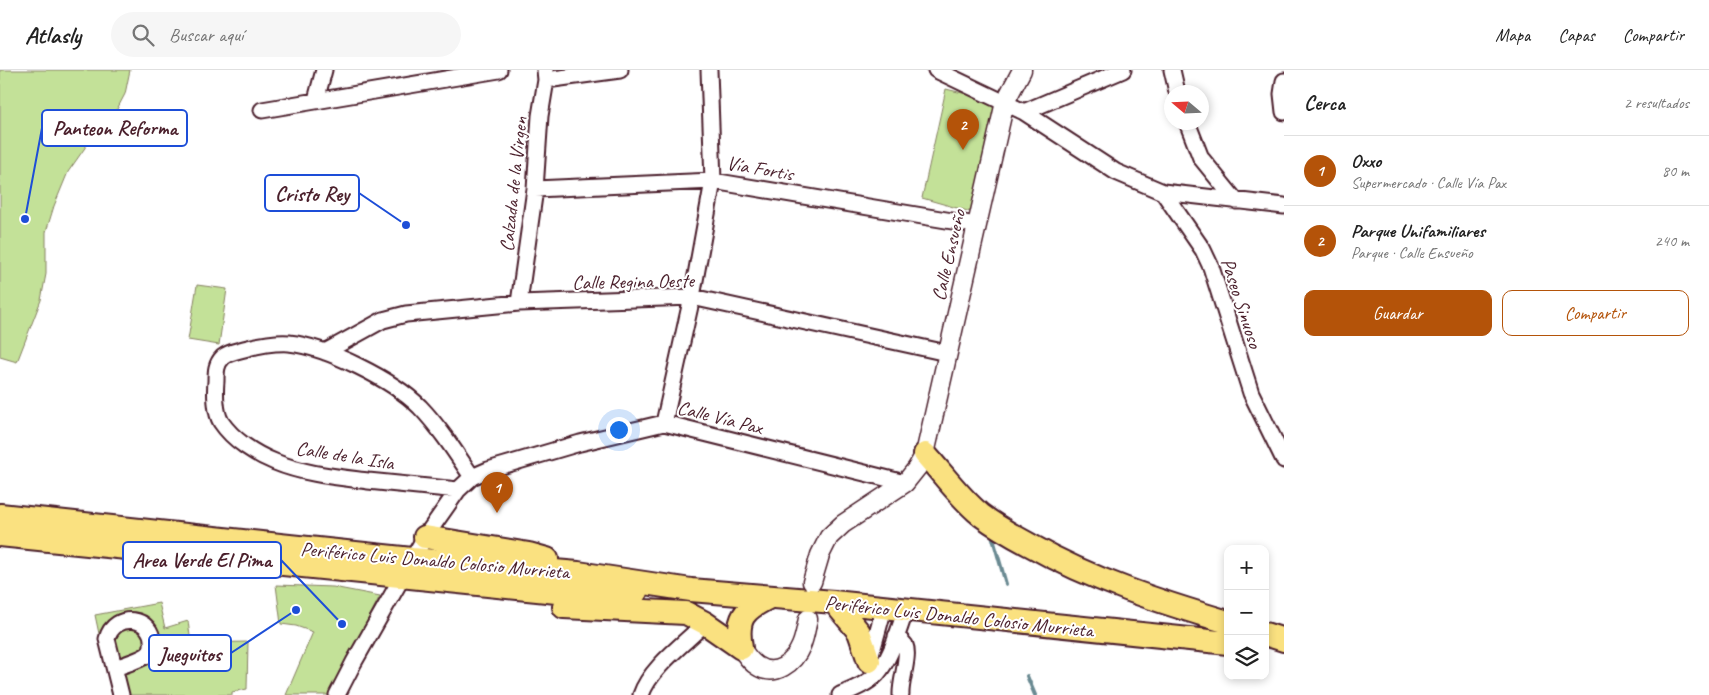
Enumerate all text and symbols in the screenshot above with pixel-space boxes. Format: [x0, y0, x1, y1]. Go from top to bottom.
search box [111, 12, 461, 57]
text: Atlasly [25, 20, 81, 50]
icon: search [129, 21, 157, 49]
text: Buscar aquí [169, 23, 244, 47]
text: Mapa [1495, 24, 1530, 46]
text: Capas [1558, 24, 1595, 46]
text: Compartir [1623, 24, 1684, 46]
north arrow [1164, 85, 1209, 130]
text: Cerca [1304, 90, 1345, 116]
text: 2 resultados [1624, 93, 1689, 113]
pin: 2 [947, 109, 979, 150]
callout: Panteon Reforma [42, 110, 187, 146]
street label: Calzada de la Virgen [494, 114, 533, 253]
text: Panteon Reforma [53, 115, 180, 141]
text: Oxxo [1351, 149, 1381, 173]
street label: Vía Fortis [725, 150, 797, 187]
text: 1 [1316, 161, 1324, 181]
text: 80 m [1662, 161, 1689, 181]
text: Supermercado · Calle Vía Pax [1351, 173, 1506, 193]
callout: Cristo Rey [265, 175, 359, 211]
text: Cristo Rey [275, 181, 351, 207]
street label: Calle Ensueño [926, 206, 971, 303]
text: Parque Unifamiliares [1351, 219, 1485, 243]
text: 2 [1316, 231, 1324, 251]
text: 240 m [1655, 231, 1689, 251]
text: Parque · Calle Ensueño [1351, 243, 1473, 263]
street label: Paseo Sinuoso [1215, 255, 1268, 352]
street label: Calle Regina Oeste [572, 268, 696, 295]
button: Guardar [1304, 290, 1492, 336]
button: Compartir [1502, 290, 1689, 336]
street label: Calle Vía Pax [675, 395, 767, 441]
your location [606, 417, 632, 443]
street label: Calle de la Isla [294, 435, 398, 476]
pin: 1 [481, 472, 513, 513]
street label: Periférico Luis Donaldo Colosio Murrieta [300, 536, 572, 585]
callout: Area Verde El Pima [123, 542, 281, 578]
map controls [1224, 545, 1269, 680]
button: + [1224, 545, 1269, 590]
text: Area Verde El Pima [132, 547, 274, 573]
street label: Periférico Luis Donaldo Colosio Murrieta [824, 590, 1096, 643]
button: − [1224, 590, 1269, 635]
callout: Jueguitos [149, 635, 231, 671]
button: layers [1224, 635, 1269, 680]
text: Jueguitos [157, 641, 224, 667]

